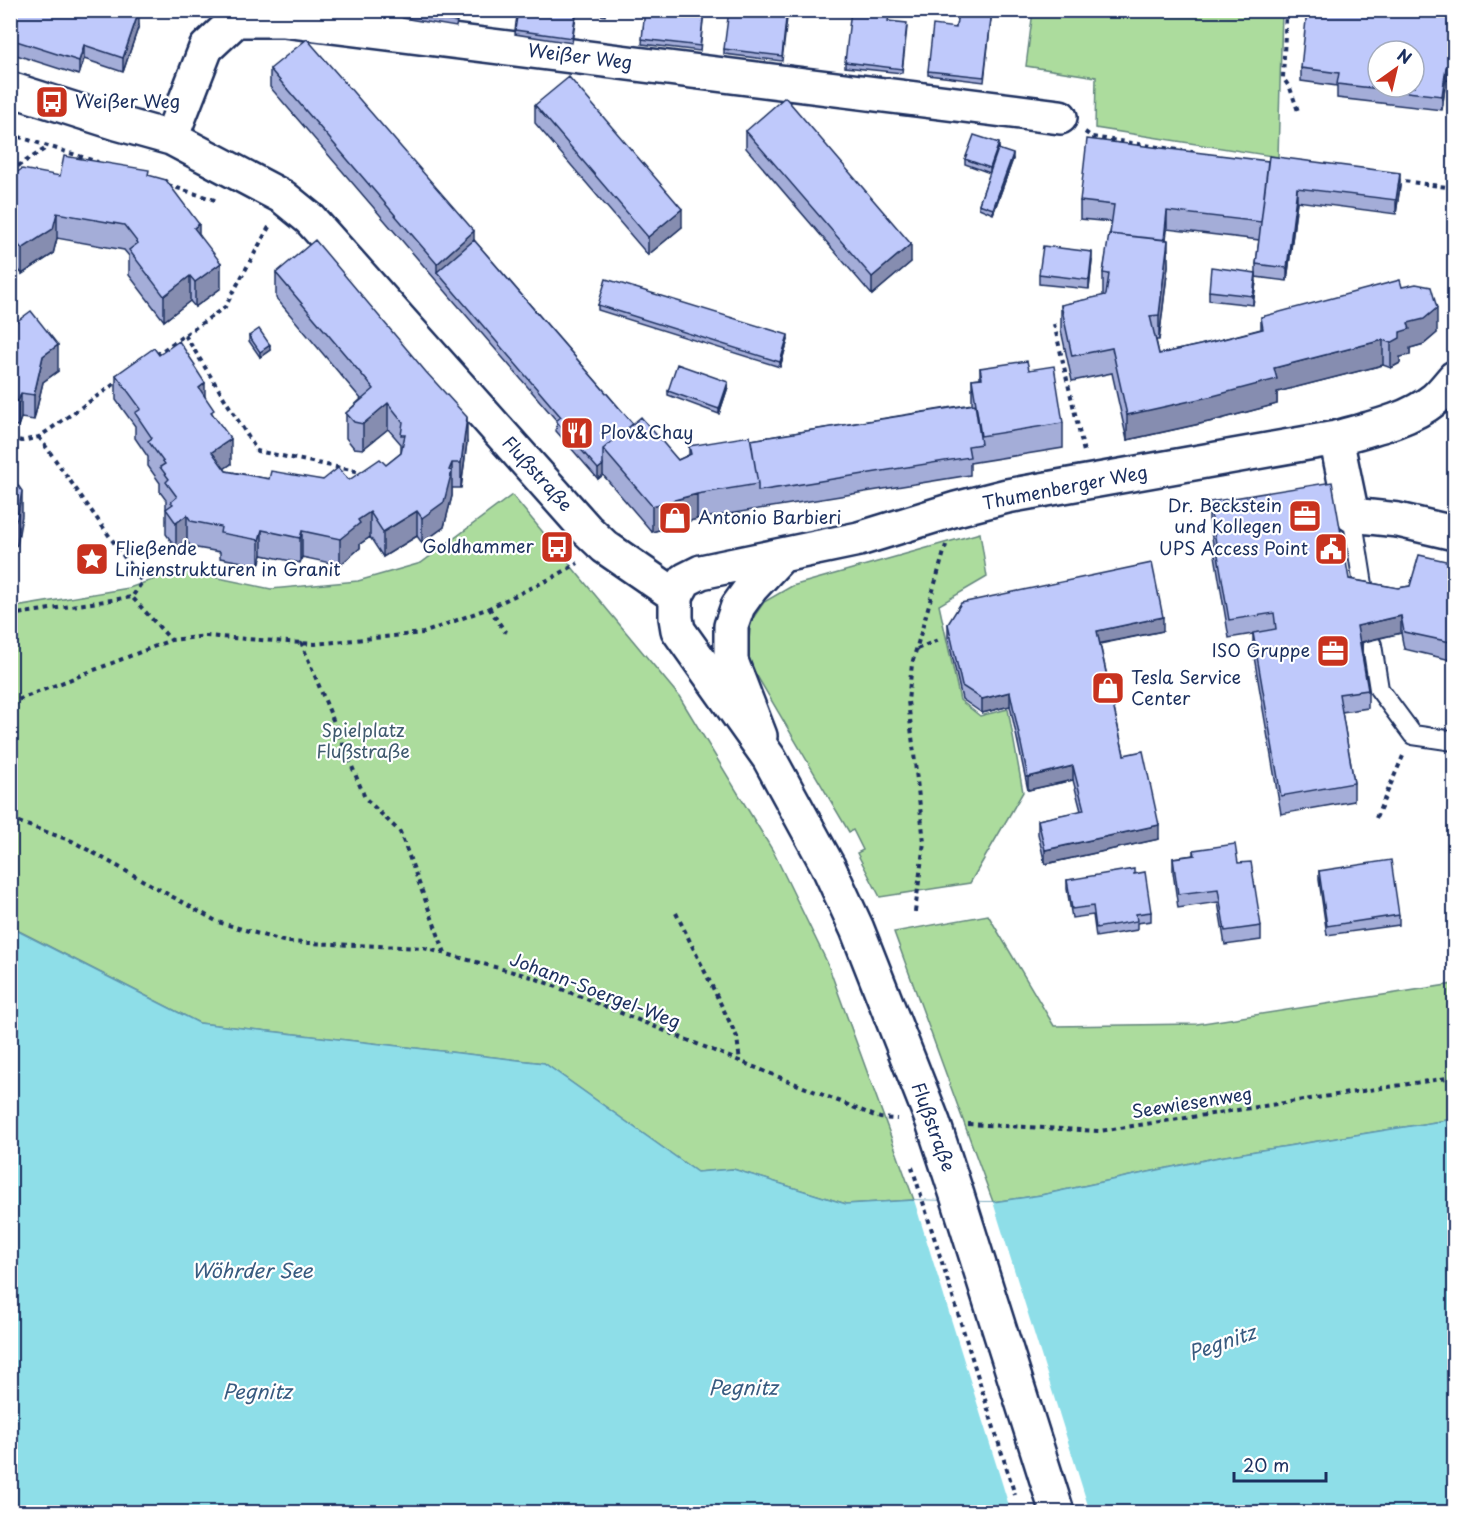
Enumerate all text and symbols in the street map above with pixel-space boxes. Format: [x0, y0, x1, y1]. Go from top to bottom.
street label: Weißer Weg [526, 36, 634, 75]
north arrow [1366, 39, 1426, 99]
text: N [1393, 42, 1417, 69]
bus stop icon: Weißer Weg [34, 84, 70, 120]
place label: Weißer Weg [75, 87, 180, 114]
restaurant icon: Plov&Chay [559, 415, 595, 451]
place label: Plov&Chay [600, 418, 693, 445]
street label: Flußstraße [497, 429, 579, 517]
street label: Thumenberger Weg [980, 457, 1150, 516]
place label: Dr. Beckstein und Kollegen [1168, 491, 1282, 539]
office icon: Dr. Beckstein und Kollegen [1287, 498, 1323, 534]
shop icon: Antonio Barbieri [657, 500, 693, 536]
place label: Antonio Barbieri [698, 503, 842, 530]
bus stop icon: Goldhammer [539, 529, 575, 565]
public building icon: UPS Access Point [1313, 531, 1349, 567]
place label: Goldhammer [422, 532, 535, 559]
place label: Fließende Linienstrukturen in Granit [115, 534, 341, 582]
place label: UPS Access Point [1159, 534, 1308, 561]
place icon: Fließende Linienstrukturen in Granit [74, 541, 110, 577]
office icon: ISO Gruppe [1315, 633, 1351, 669]
place label: ISO Gruppe [1212, 636, 1310, 663]
place label: Tesla Service Center [1131, 663, 1241, 711]
shop icon: Tesla Service Center [1090, 670, 1126, 706]
park label: Spielplatz Flußstraße [316, 716, 410, 764]
street label: Johann-Soergel-Weg [506, 945, 685, 1035]
street label: Flußstraße [906, 1078, 963, 1175]
street label: Seewiesenweg [1130, 1079, 1254, 1124]
water label: Wöhrder See [191, 1255, 314, 1285]
water label: Pegnitz [1184, 1316, 1262, 1367]
water label: Pegnitz [708, 1372, 780, 1402]
water label: Pegnitz [222, 1376, 294, 1406]
scale bar [1234, 1445, 1326, 1483]
text: 20 m [1243, 1451, 1289, 1478]

